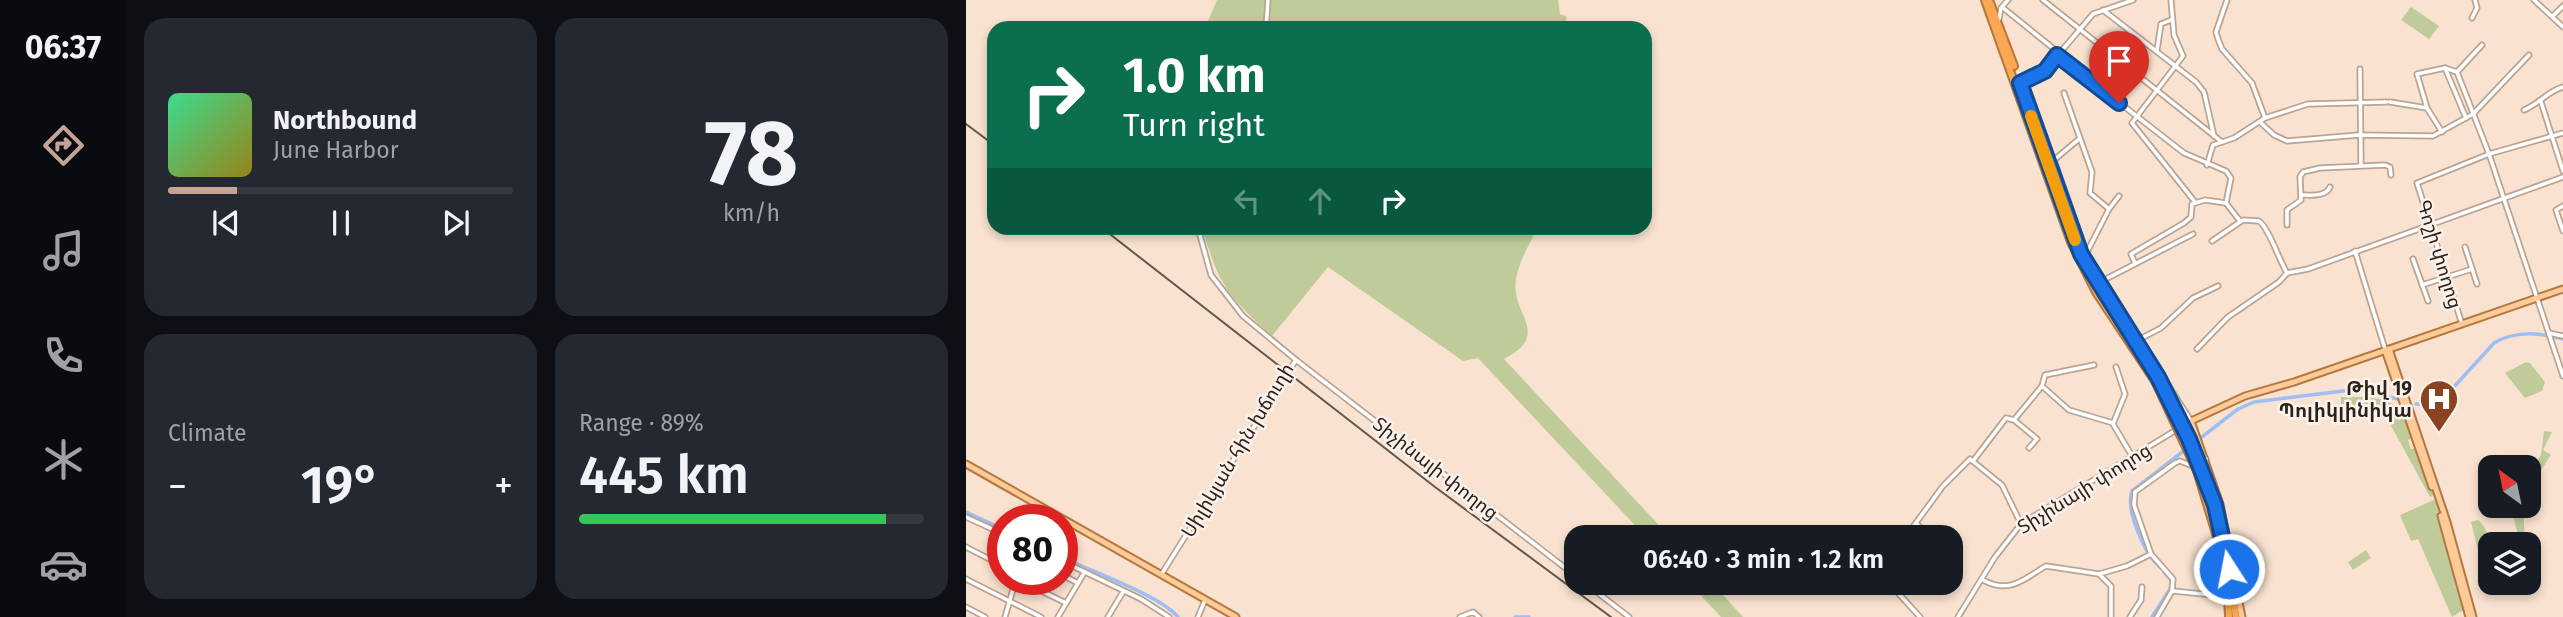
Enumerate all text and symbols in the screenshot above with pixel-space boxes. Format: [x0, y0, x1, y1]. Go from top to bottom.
text: 06:37 [25, 28, 101, 66]
pin [2089, 31, 2149, 103]
icon: arrive [2100, 42, 2138, 80]
text: 1.0 km [1123, 46, 1266, 105]
icon: right [1008, 49, 1099, 140]
text: 78 [705, 99, 798, 208]
text: Northbound [273, 105, 417, 136]
text: Turn right [1123, 106, 1265, 144]
icon: directions [39, 121, 88, 170]
text: June Harbor [273, 136, 399, 164]
icon: left [1228, 182, 1266, 220]
icon: ahead [1301, 182, 1339, 220]
icon: right [1374, 182, 1412, 220]
street label: Գոշի փողոց [2412, 197, 2467, 311]
text: km/h [723, 199, 780, 227]
icon: previous [207, 204, 245, 242]
icon: pause [322, 204, 360, 242]
icon: next [437, 204, 475, 242]
icon: music [39, 226, 88, 275]
icon: phone [39, 331, 88, 380]
street label: Սիլիկյան հին խճուղի [1176, 359, 1299, 542]
place label: Թիվ 19 Պոլիկլինիկա [2279, 377, 2412, 422]
hospital icon: Թիվ 19 Պոլիկլինիկա [2418, 378, 2460, 433]
text: Range · 89% [579, 409, 704, 437]
street label: Տիչինայի փողոց [1368, 412, 1503, 525]
text: Climate [168, 419, 247, 447]
icon: climate [39, 435, 88, 484]
street label: Տիչինայի փողոց [2013, 438, 2155, 539]
text: 445 km [579, 444, 749, 507]
text: 19° [301, 454, 380, 517]
north arrow [2478, 455, 2541, 518]
map controls [2478, 455, 2541, 595]
text: − [168, 463, 187, 509]
text: + [494, 463, 513, 509]
speed limit sign: 80 [987, 504, 1078, 595]
position arrow [2192, 532, 2266, 606]
button: layers [2478, 532, 2541, 595]
icon: car [39, 540, 88, 589]
text: 06:40 · 3 min · 1.2 km [1643, 544, 1884, 575]

